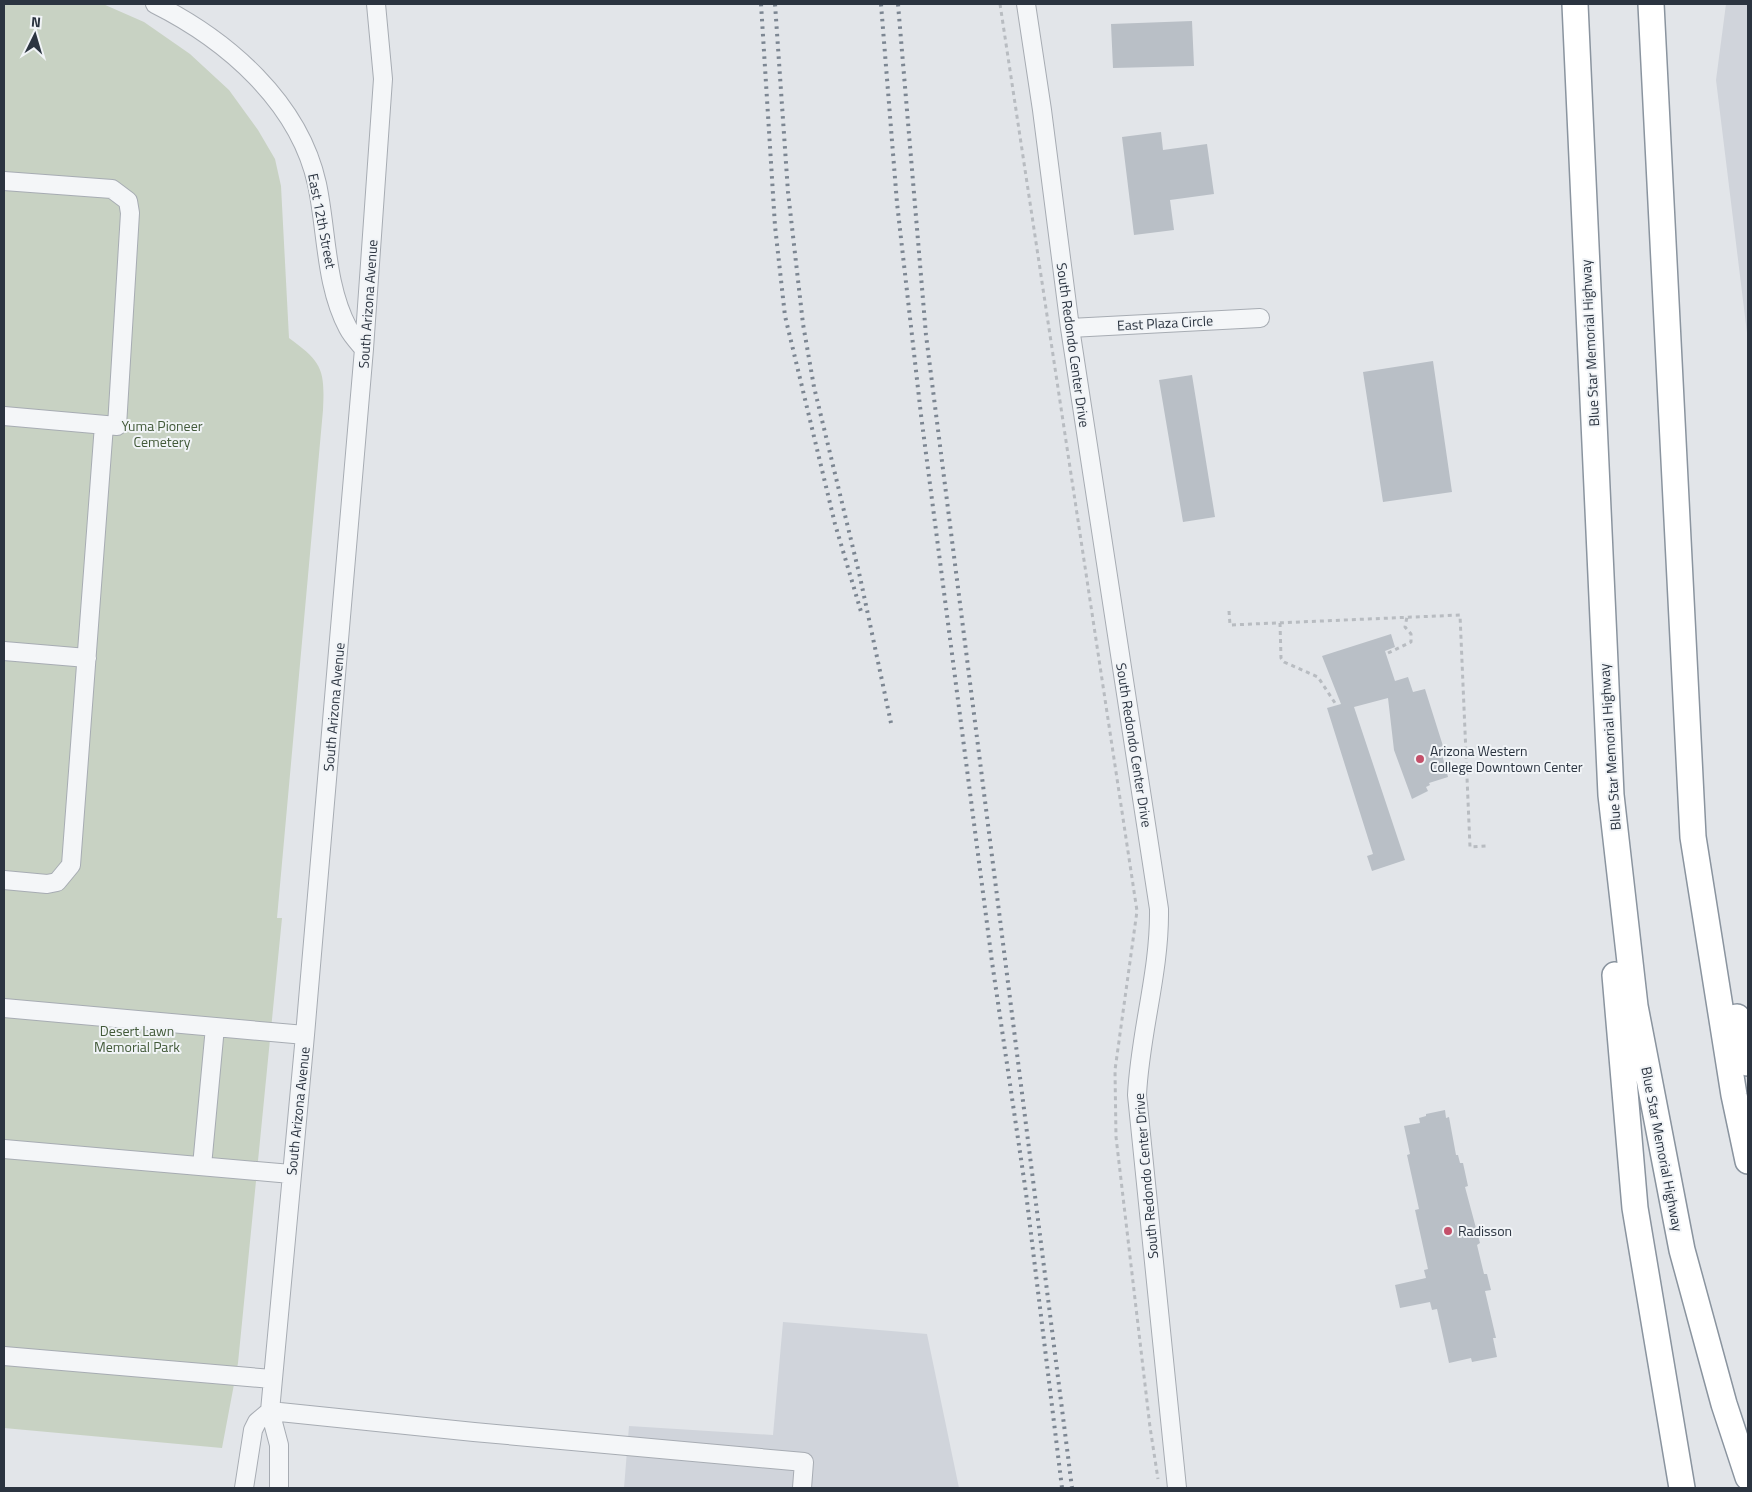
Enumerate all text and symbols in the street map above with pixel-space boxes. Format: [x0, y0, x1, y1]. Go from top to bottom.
north arrow [10, 10, 60, 60]
text: N [30, 11, 42, 32]
street label: East 12th Street [303, 172, 342, 270]
street label: South Arizona Avenue [353, 239, 382, 369]
street label: Blue Star Memorial Highway [1575, 259, 1604, 427]
street label: South Redondo Center Drive [1052, 261, 1095, 429]
street label: East Plaza Circle [1116, 310, 1213, 336]
park label: Yuma Pioneer Cemetery [121, 415, 203, 452]
street label: South Arizona Avenue [317, 642, 350, 772]
street label: South Redondo Center Drive [1111, 661, 1158, 829]
street label: Blue Star Memorial Highway [1593, 663, 1626, 831]
place label: Arizona Western College Downtown Center [1430, 740, 1583, 777]
marker: Arizona Western College Downtown Center [1414, 753, 1426, 765]
park label: Desert Lawn Memorial Park [94, 1020, 180, 1057]
street label: South Arizona Avenue [280, 1046, 315, 1176]
street label: Blue Star Memorial Highway [1636, 1065, 1689, 1233]
street label: South Redondo Center Drive [1128, 1092, 1163, 1260]
place label: Radisson [1458, 1220, 1512, 1241]
marker: Radisson [1442, 1225, 1454, 1237]

